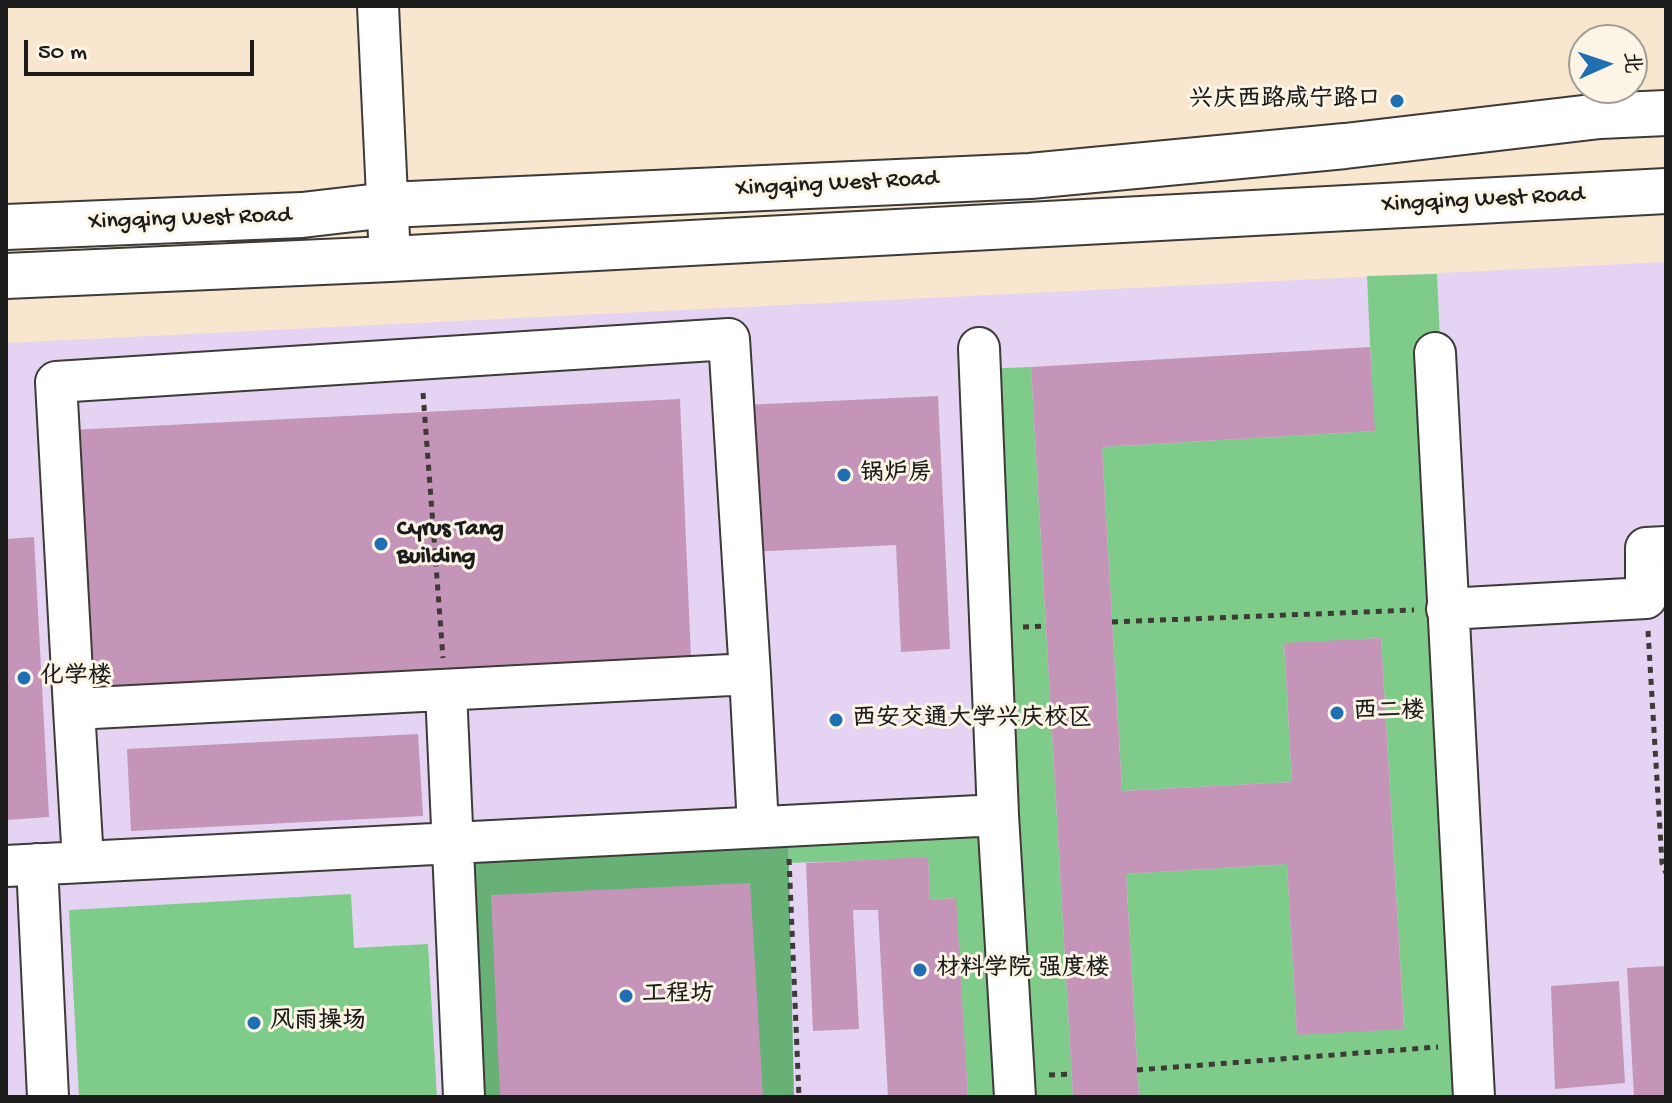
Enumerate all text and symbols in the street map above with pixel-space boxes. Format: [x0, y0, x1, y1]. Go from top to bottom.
scale bar [28, 24, 258, 74]
north arrow [1568, 24, 1648, 104]
text: 50 m [38, 39, 87, 68]
text: 北 [1616, 51, 1644, 75]
place label: 兴庆西路咸宁路口 [1189, 87, 1381, 115]
marker: 兴庆西路咸宁路口 [1388, 92, 1406, 110]
street label: Xingqing West Road [735, 165, 939, 205]
street label: Xingqing West Road [1381, 181, 1585, 221]
street label: Xingqing West Road [88, 202, 292, 238]
place label: 锅炉房 [860, 461, 932, 489]
marker: 锅炉房 [835, 466, 853, 484]
place label: Cyrus Tang Building [397, 516, 504, 572]
marker: Cyrus Tang Building [372, 535, 390, 553]
place label: 化学楼 [40, 664, 112, 692]
marker: 化学楼 [15, 669, 33, 687]
place label: 西二楼 [1353, 699, 1425, 727]
marker: 西二楼 [1328, 704, 1346, 722]
place label: 西安交通大学兴庆校区 [852, 706, 1092, 734]
marker: 西安交通大学兴庆校区 [827, 711, 845, 729]
place label: 材料学院 强度楼 [936, 956, 1110, 984]
marker: 材料学院 强度楼 [911, 961, 929, 979]
place label: 工程坊 [642, 982, 714, 1010]
marker: 工程坊 [617, 987, 635, 1005]
place label: 风雨操场 [270, 1009, 366, 1037]
marker: 风雨操场 [245, 1014, 263, 1032]

